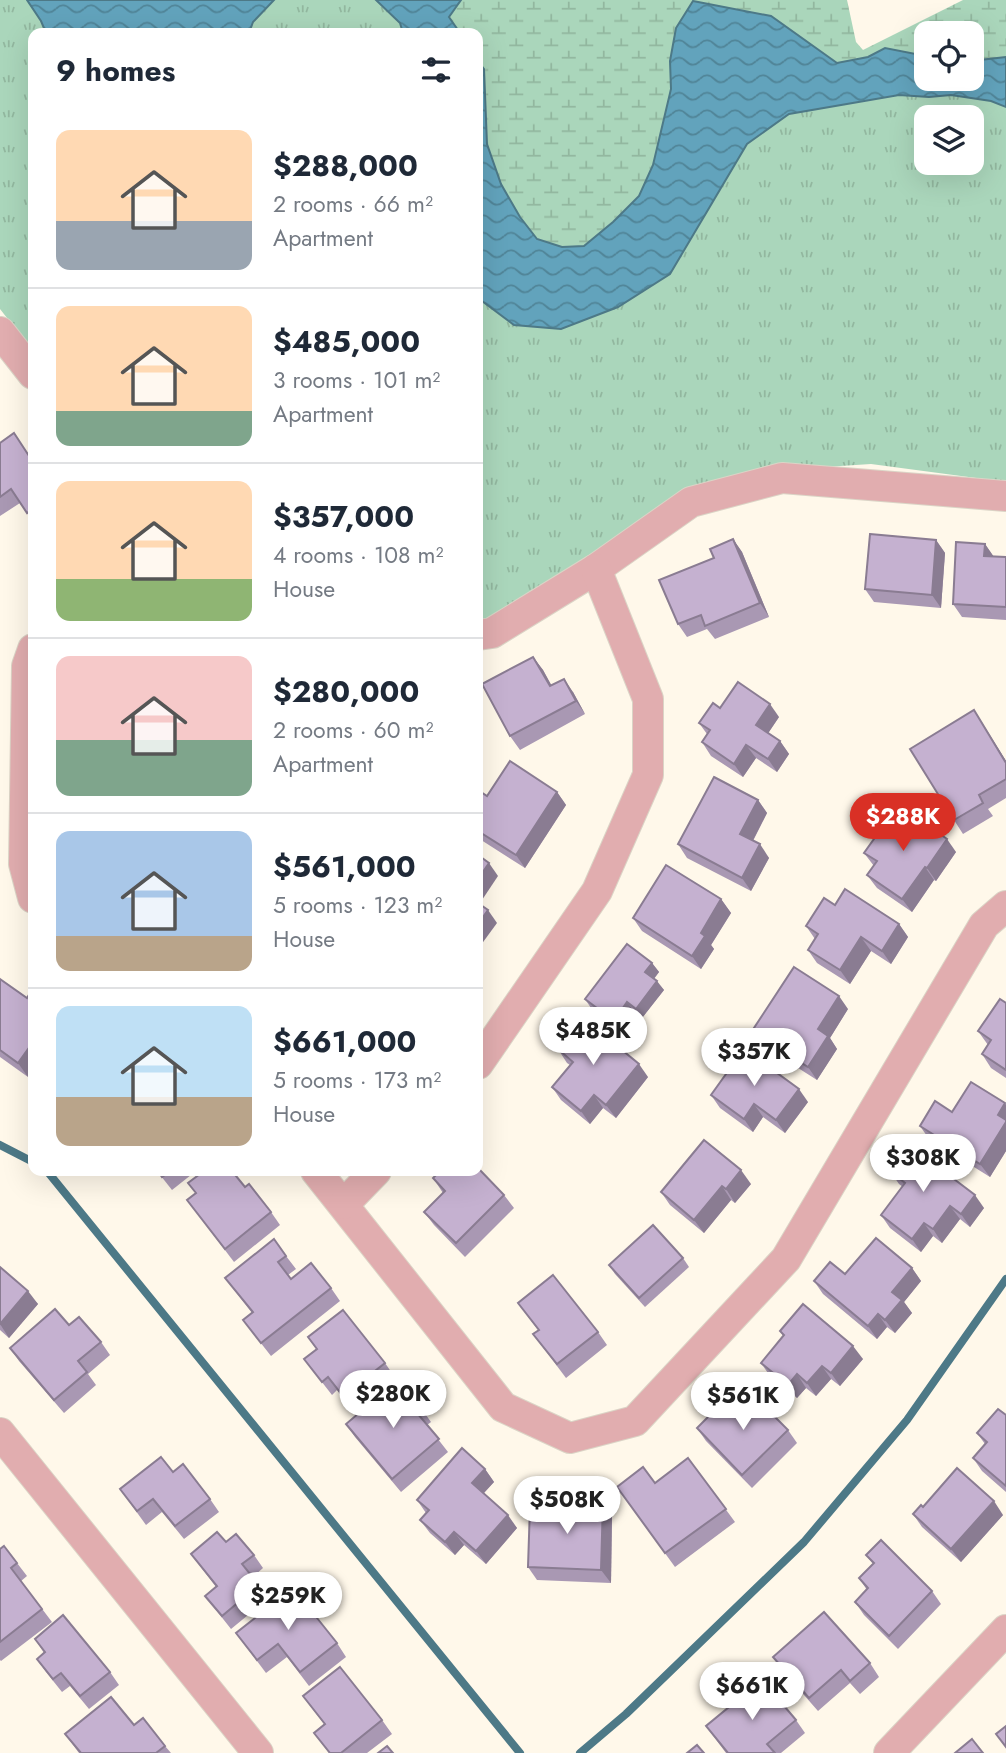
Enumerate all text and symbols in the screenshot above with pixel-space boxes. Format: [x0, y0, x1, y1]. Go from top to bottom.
map controls [914, 21, 984, 175]
button: locate [914, 21, 984, 91]
text: 9 homes [56, 49, 175, 92]
icon: filters [417, 51, 455, 89]
button: layers [914, 105, 984, 175]
text: $288,000 [273, 144, 418, 187]
icon: home [112, 158, 196, 242]
text: 2 rooms · 66 m² [273, 187, 433, 221]
text: Apartment [273, 221, 373, 255]
text: $485,000 [273, 320, 420, 363]
icon: home [112, 334, 196, 418]
text: 3 rooms · 101 m² [273, 363, 440, 397]
text: Apartment [273, 397, 373, 431]
text: $357,000 [273, 495, 414, 538]
icon: home [112, 509, 196, 593]
text: 4 rooms · 108 m² [273, 538, 443, 572]
text: House [273, 572, 335, 606]
text: $280,000 [273, 670, 419, 713]
icon: home [112, 684, 196, 768]
text: 2 rooms · 60 m² [273, 713, 433, 747]
text: Apartment [273, 747, 373, 781]
pin: $288K [854, 794, 952, 853]
text: $288K [866, 799, 940, 833]
text: $561,000 [273, 845, 416, 888]
icon: home [112, 859, 196, 943]
text: 5 rooms · 123 m² [273, 888, 442, 922]
text: House [273, 922, 335, 956]
pin: $485K [544, 1007, 642, 1067]
text: $485K [555, 1013, 631, 1047]
text: $661,000 [273, 1020, 416, 1063]
pin: $357K [705, 1028, 803, 1088]
icon: home [112, 1034, 196, 1118]
text: $357K [717, 1034, 791, 1068]
text: 5 rooms · 173 m² [273, 1063, 441, 1097]
text: House [273, 1097, 335, 1131]
pin: $308K [874, 1134, 972, 1194]
text: $308K [886, 1140, 960, 1174]
pin: $280K [344, 1370, 442, 1430]
pin: $561K [694, 1372, 792, 1432]
text: $280K [355, 1376, 431, 1410]
text: $561K [707, 1378, 779, 1412]
pin: $508K [518, 1476, 616, 1536]
text: $508K [530, 1482, 604, 1516]
pin: $259K [239, 1572, 337, 1632]
text: $259K [250, 1578, 326, 1612]
pin: $661K [703, 1662, 801, 1722]
text: $661K [716, 1668, 788, 1702]

